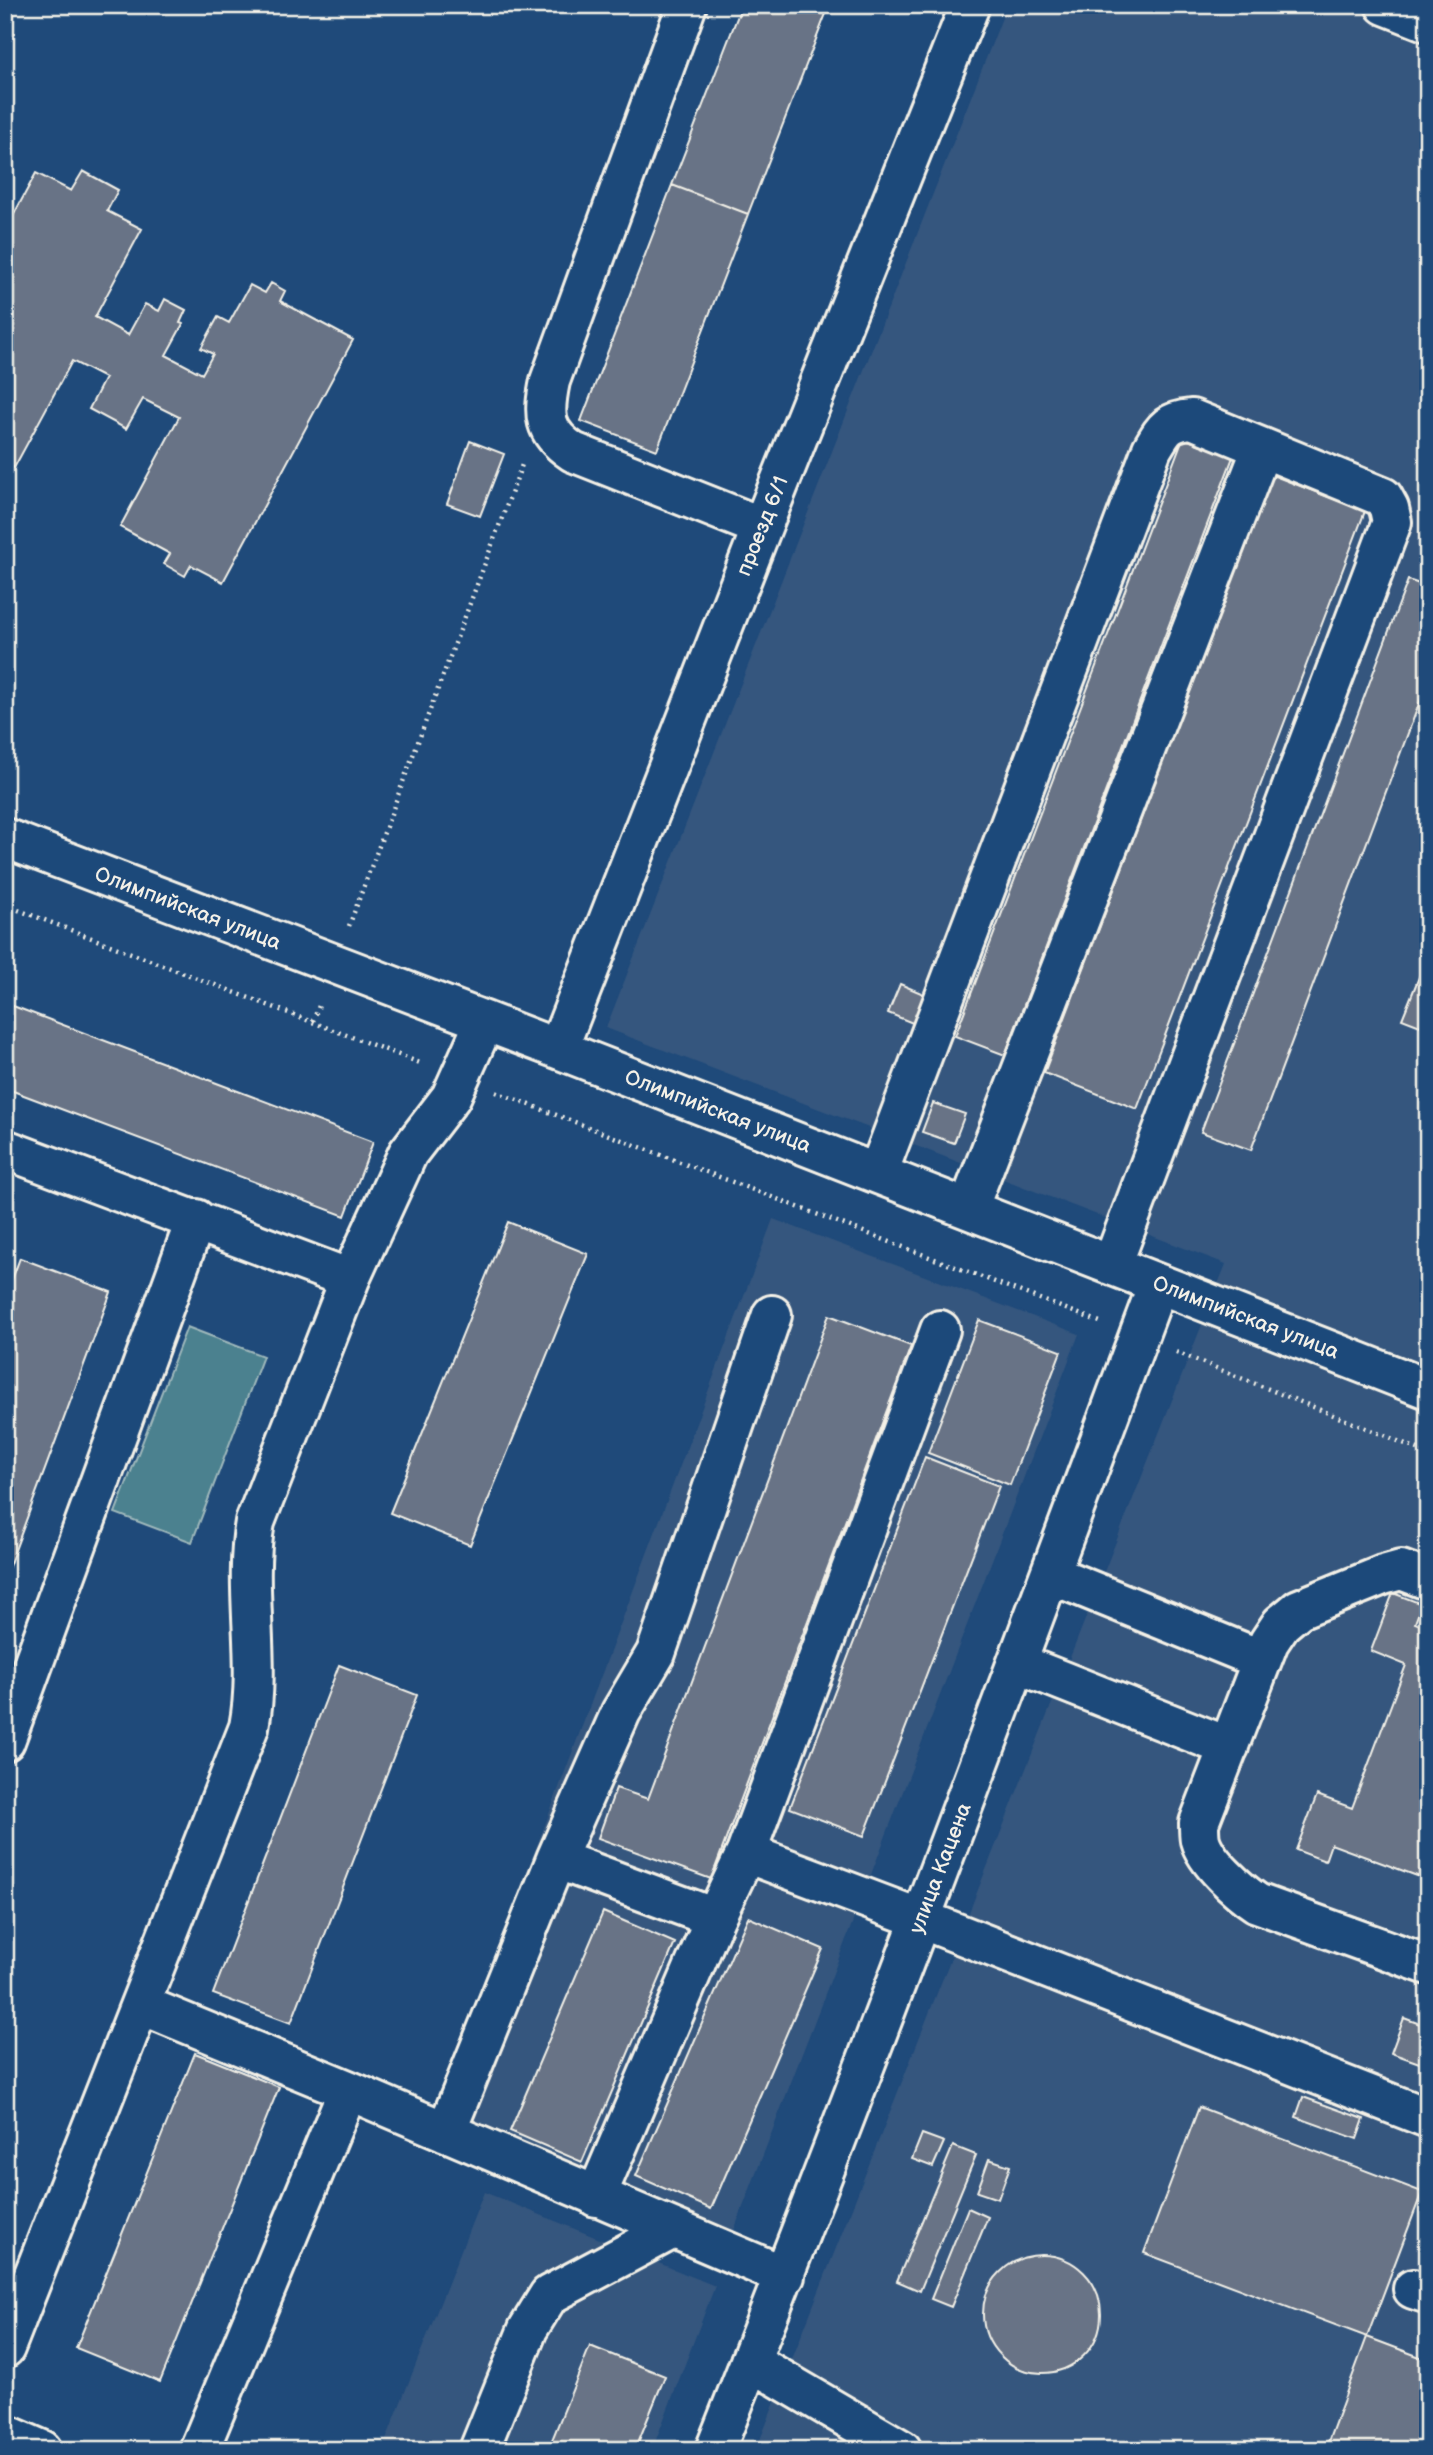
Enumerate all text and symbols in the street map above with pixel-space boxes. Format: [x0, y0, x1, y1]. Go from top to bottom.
street label: проезд 6/1 [731, 473, 794, 580]
street label: Олимпийская улица [91, 861, 285, 956]
street label: Олимпийская улица [621, 1064, 815, 1159]
street label: Олимпийская улица [1149, 1270, 1343, 1365]
street label: улица Кацена [904, 1799, 977, 1937]

